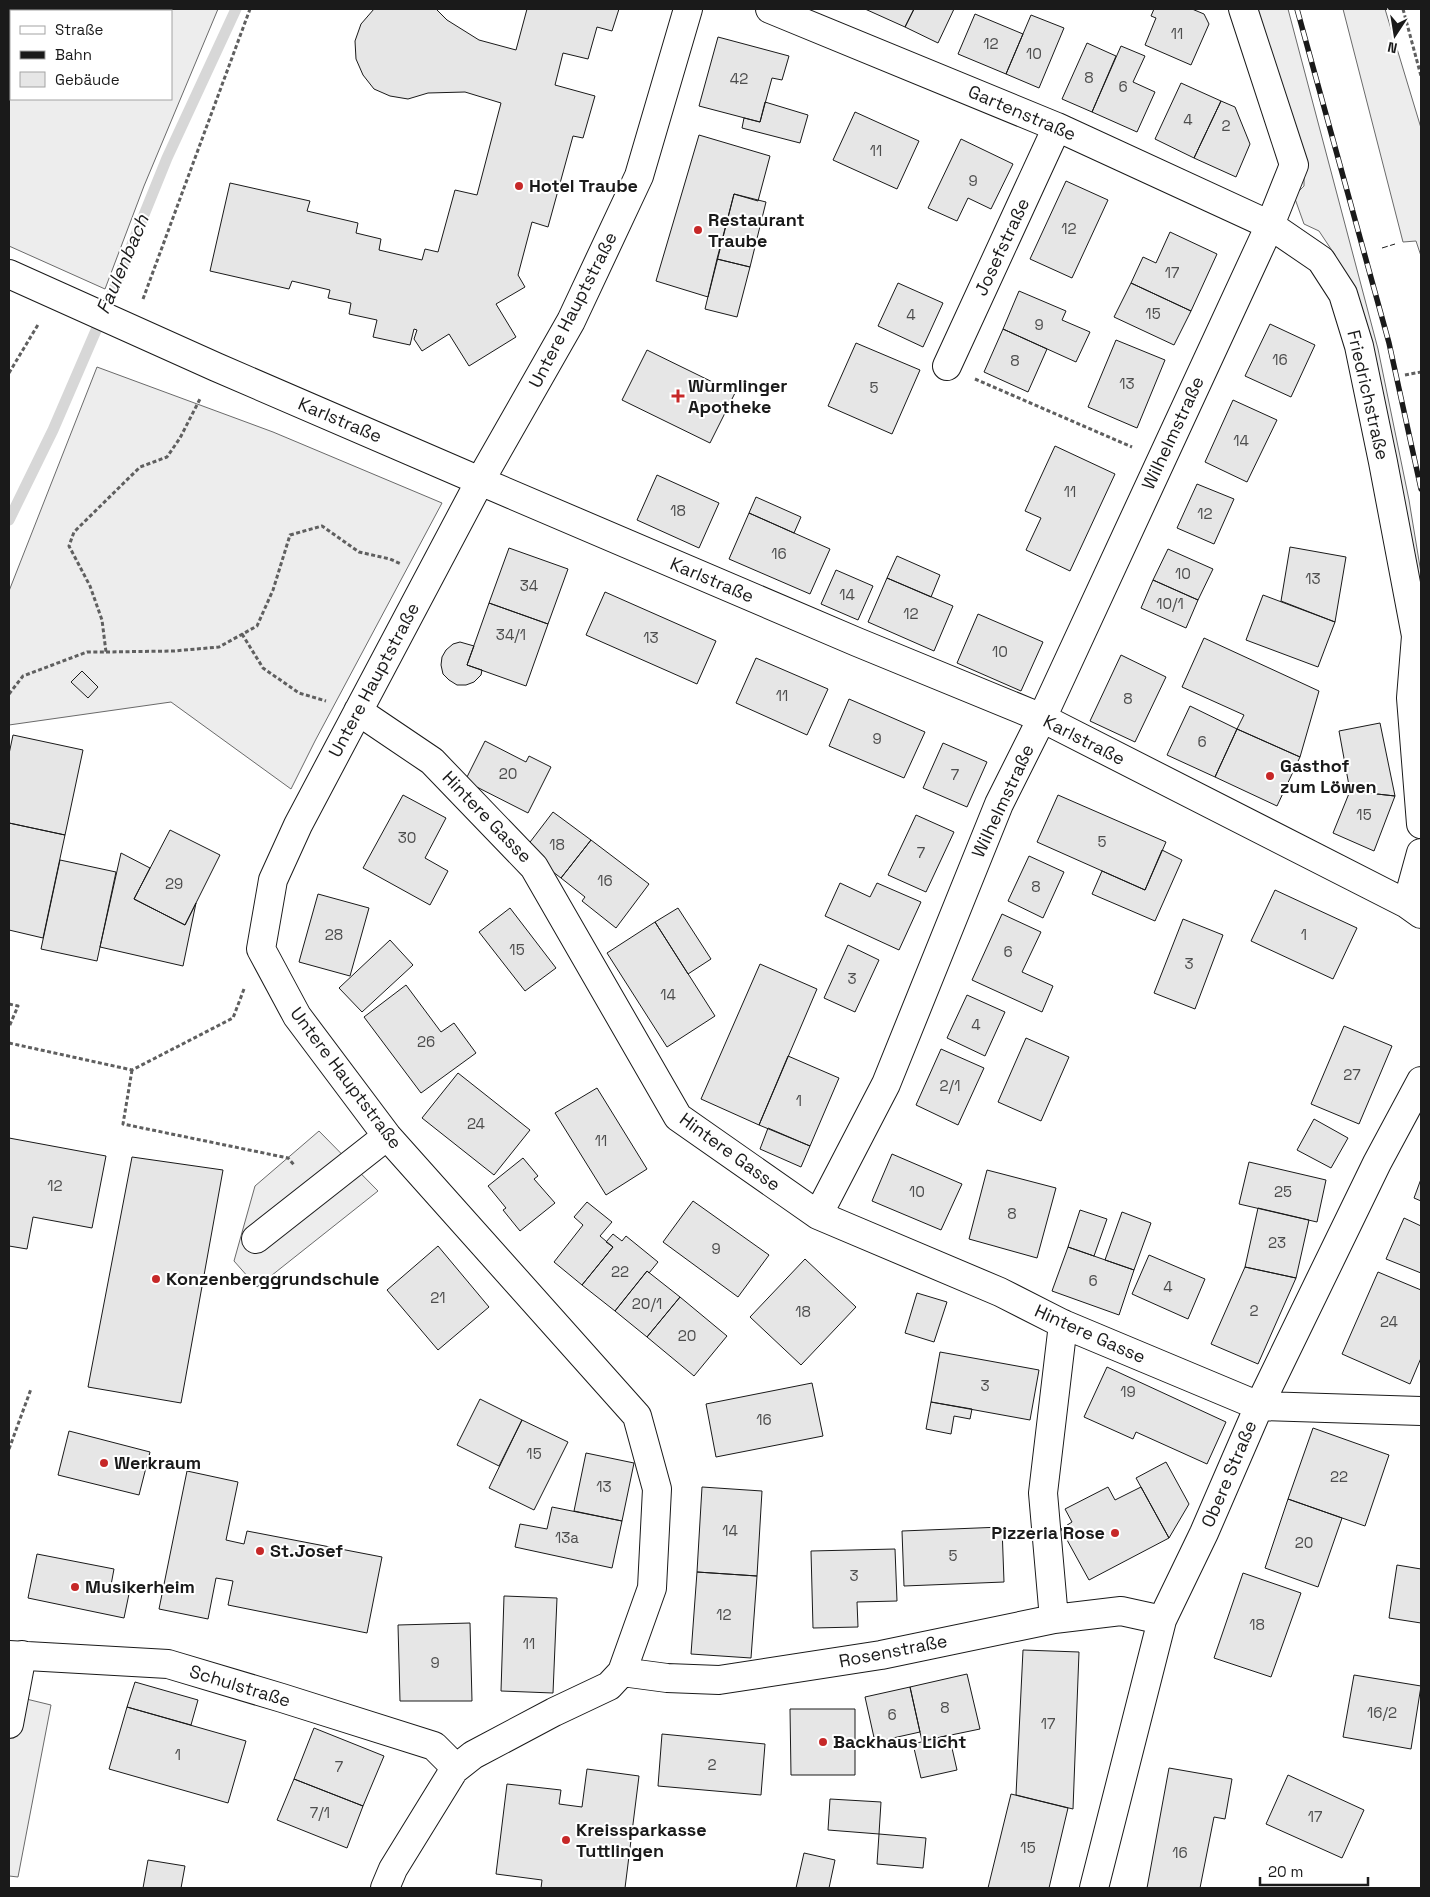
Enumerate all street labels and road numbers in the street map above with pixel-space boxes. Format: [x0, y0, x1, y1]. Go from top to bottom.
street label: Gartenstraße [965, 79, 1080, 146]
street label: Josefstraße [969, 194, 1034, 299]
street label: Untere Hauptstraße [523, 228, 622, 392]
street label: Friedrichstraße [1342, 328, 1395, 462]
street label: Wilhelmstraße [1136, 372, 1209, 493]
street label: Karlstraße [295, 392, 386, 447]
street label: Karlstraße [667, 552, 758, 607]
street label: Untere Hauptstraße [323, 598, 424, 761]
street label: Karlstraße [1039, 709, 1129, 770]
street label: Wilhelmstraße [966, 740, 1039, 861]
street label: Hintere Gasse [438, 766, 537, 867]
street label: Untere Hauptstraße [285, 1002, 407, 1153]
street label: Hintere Gasse [675, 1107, 785, 1196]
street label: Hintere Gasse [1031, 1299, 1149, 1368]
street label: Obere Straße [1196, 1417, 1261, 1531]
street label: Rosenstraße [837, 1629, 949, 1672]
street label: Schulstraße [187, 1659, 293, 1712]

